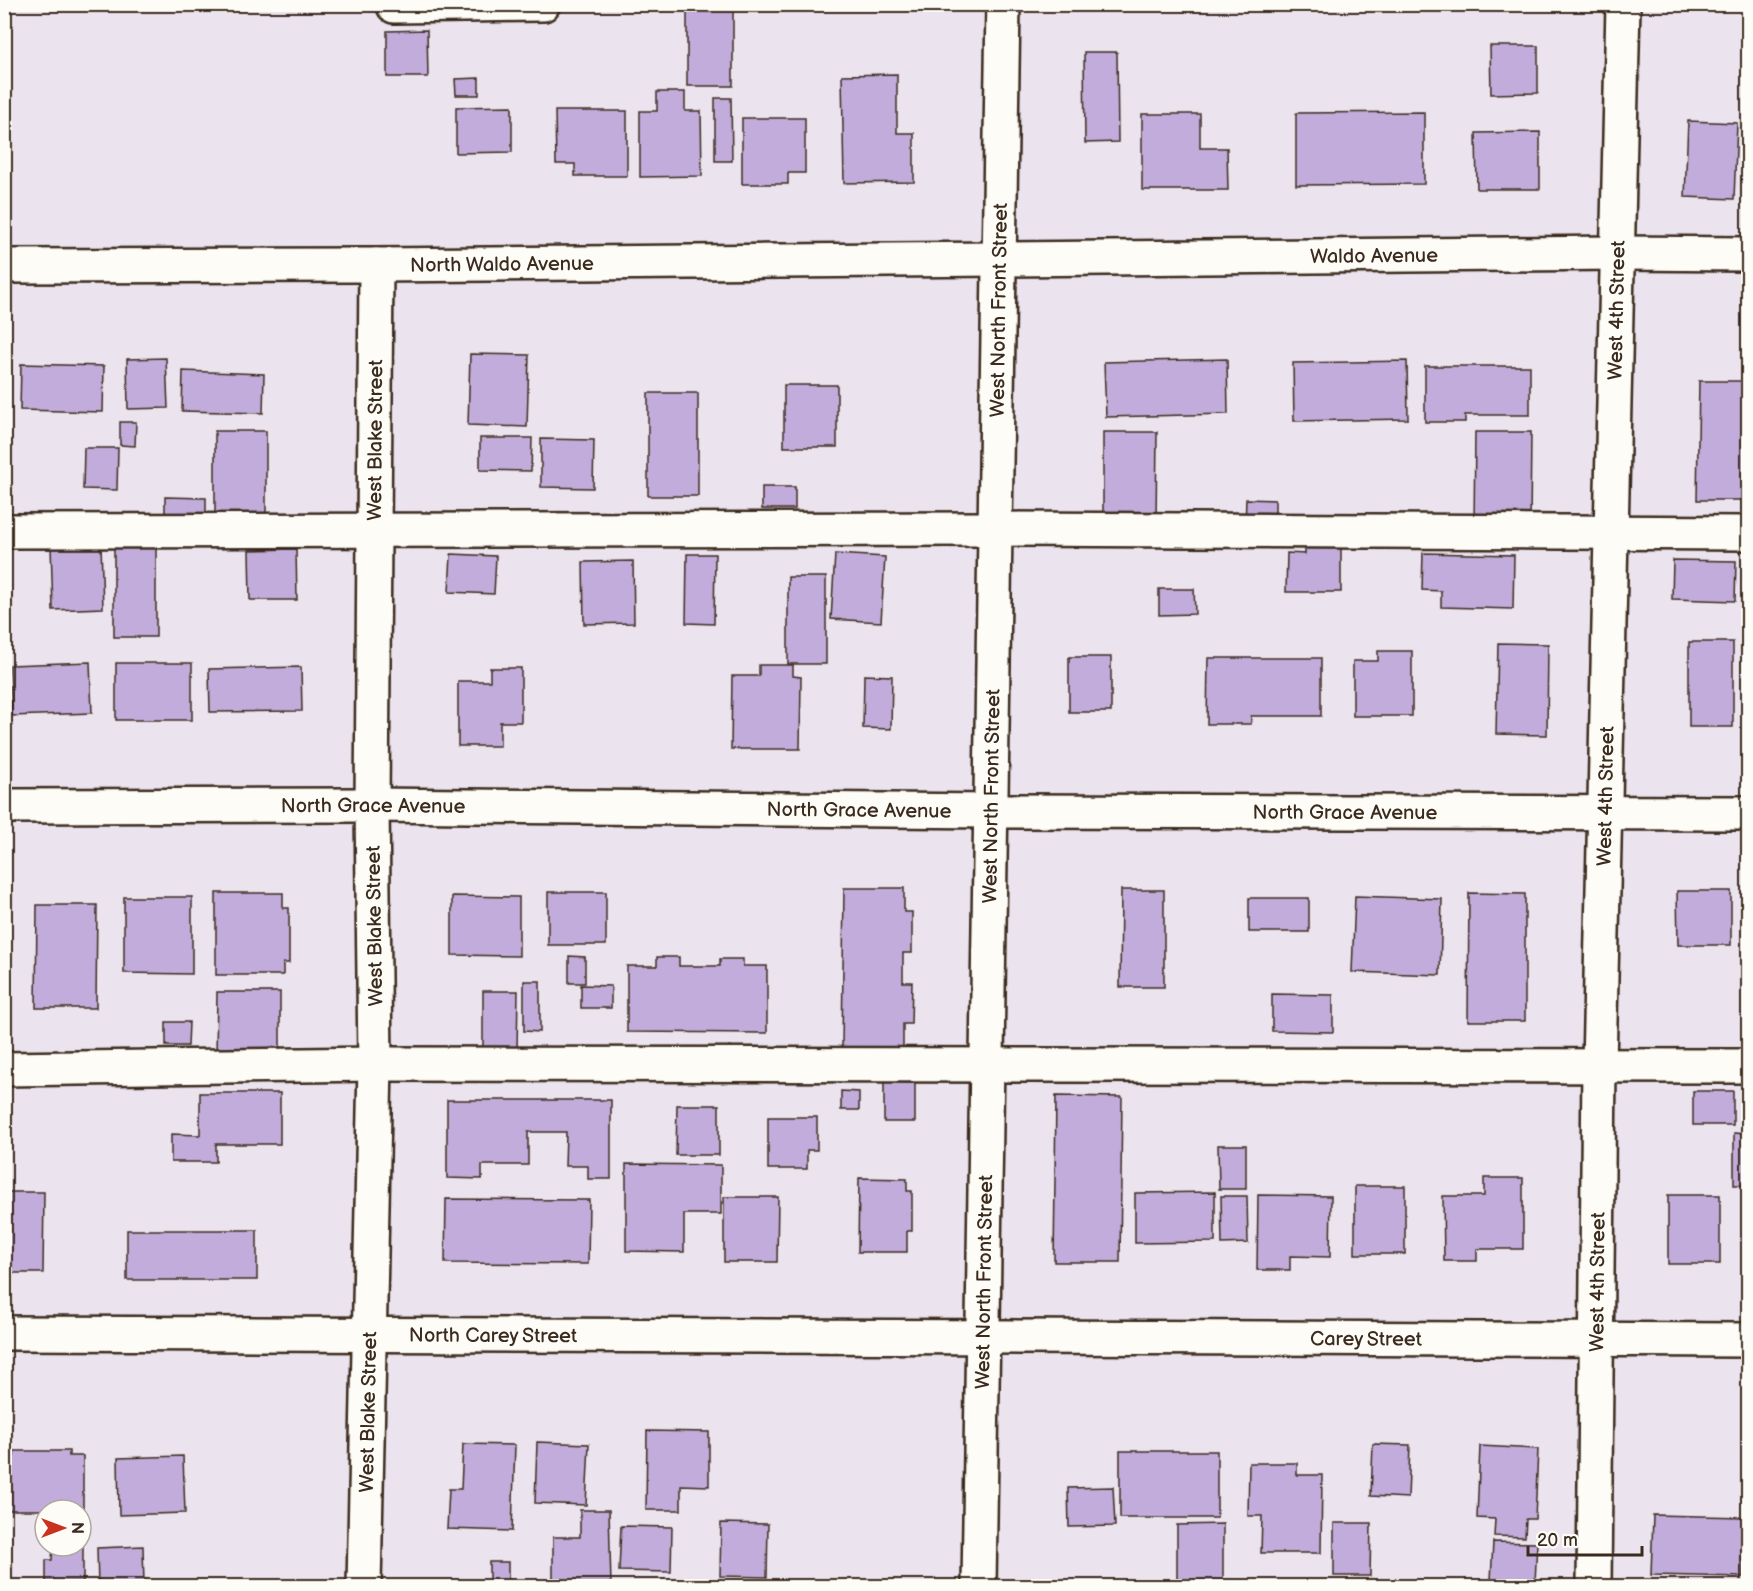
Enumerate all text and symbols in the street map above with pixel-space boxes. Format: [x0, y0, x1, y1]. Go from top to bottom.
street label: West North Front Street [986, 203, 1013, 418]
street label: West 4th Street [1604, 240, 1631, 380]
street label: Waldo Avenue [1310, 244, 1438, 269]
street label: North Waldo Avenue [410, 252, 594, 278]
street label: West Blake Street [363, 360, 388, 521]
street label: West North Front Street [978, 689, 1006, 903]
street label: West 4th Street [1593, 726, 1620, 866]
street label: North Grace Avenue [281, 794, 466, 819]
street label: North Grace Avenue [766, 798, 952, 824]
street label: North Grace Avenue [1253, 801, 1437, 825]
street label: West Blake Street [362, 845, 388, 1007]
street label: West North Front Street [971, 1175, 998, 1389]
street label: West 4th Street [1585, 1212, 1611, 1352]
street label: North Carey Street [409, 1324, 577, 1348]
street label: Carey Street [1310, 1327, 1422, 1352]
street label: West Blake Street [355, 1331, 382, 1493]
north arrow [33, 1498, 93, 1558]
scale bar [1528, 1519, 1642, 1557]
text: N [67, 1522, 86, 1534]
text: 20 m [1537, 1530, 1578, 1551]

